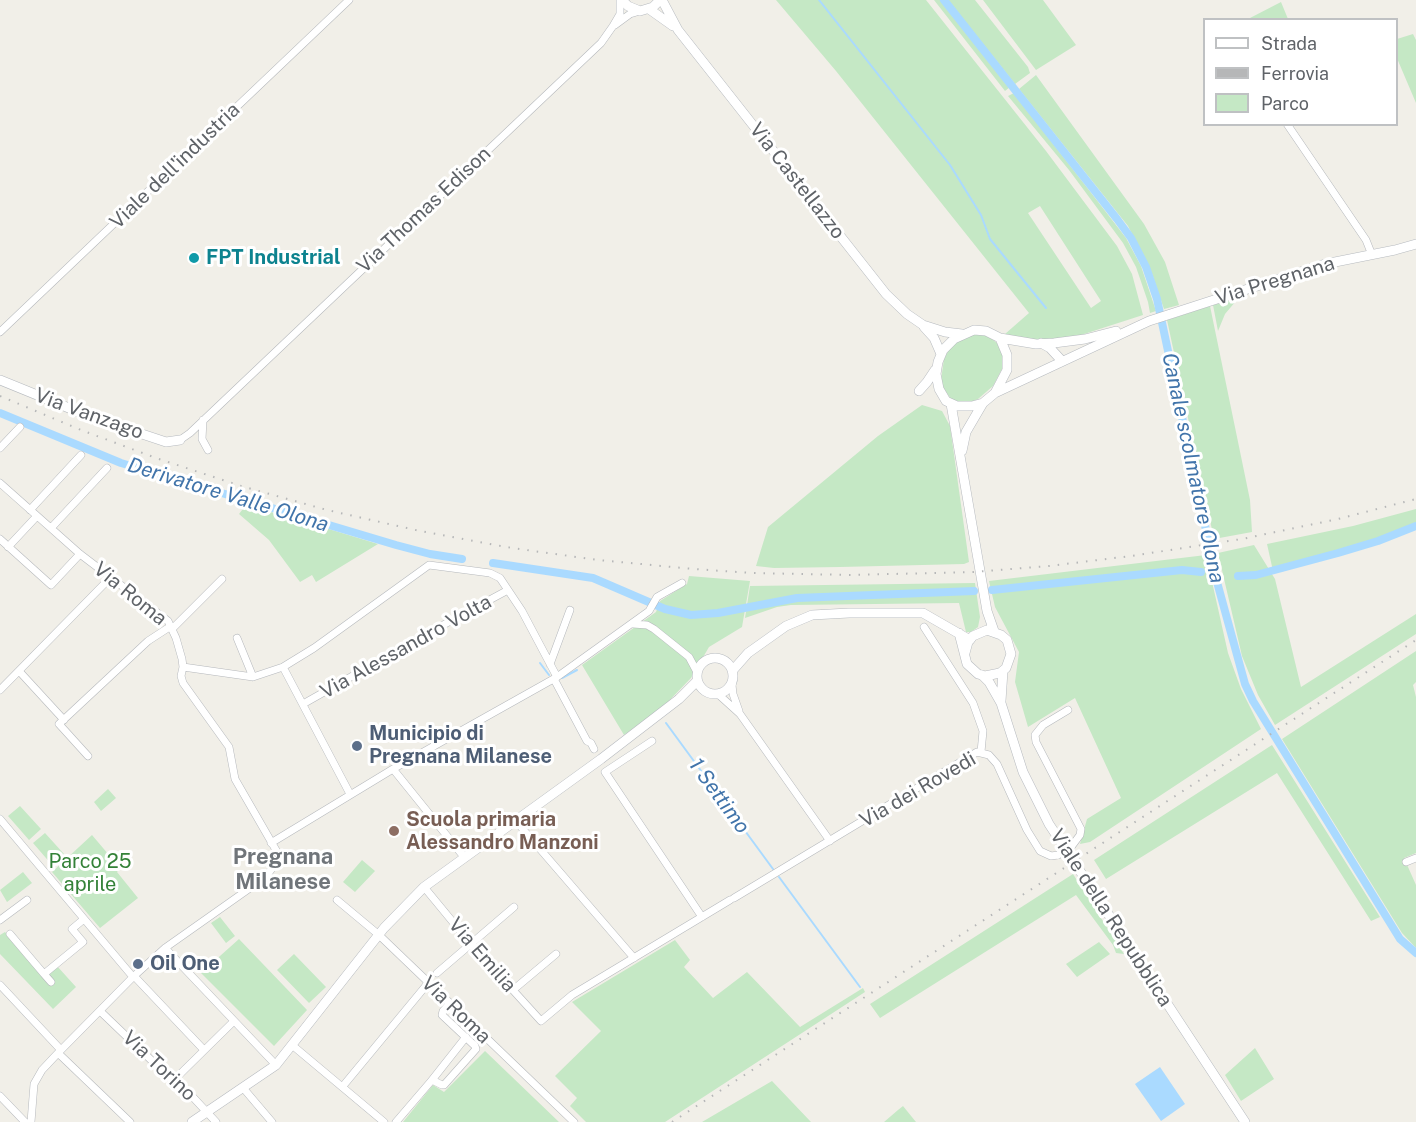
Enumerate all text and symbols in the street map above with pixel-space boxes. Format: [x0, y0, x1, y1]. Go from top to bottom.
legend [1203, 18, 1398, 126]
text: Strada [1261, 33, 1317, 54]
text: Ferrovia [1261, 63, 1329, 84]
text: Parco [1261, 93, 1309, 114]
street label: Viale dell'industria [105, 98, 245, 234]
street label: Via Castellazzo [744, 118, 850, 244]
street label: Via Thomas Edison [352, 142, 496, 278]
place label: FPT Industrial [206, 246, 341, 270]
marker: FPT Industrial [187, 251, 201, 265]
street label: Via Pregnana [1212, 251, 1338, 311]
water label: Canale scolmatore Olona [1156, 350, 1230, 586]
street label: Via Vanzago [31, 383, 147, 445]
water label: Derivatore Valle Olona [124, 452, 332, 538]
street label: Via Roma [89, 557, 171, 631]
street label: Via Alessandro Volta [316, 590, 496, 704]
place label: Municipio di Pregnana Milanese [369, 722, 552, 769]
marker: Municipio di Pregnana Milanese [350, 739, 364, 753]
street label: Via dei Rovedi [856, 747, 980, 833]
water label: 1 Settimo [683, 753, 755, 839]
place label: Scuola primaria Alessandro Manzoni [406, 808, 599, 855]
marker: Scuola primaria Alessandro Manzoni [387, 824, 401, 838]
street label: Viale della Repubblica [1045, 825, 1177, 1011]
district label: Pregnana Milanese [233, 844, 333, 896]
park label: Parco 25 aprile [49, 850, 131, 897]
street label: Via Emilia [443, 913, 521, 997]
place label: Oil One [150, 952, 220, 976]
marker: Oil One [131, 957, 145, 971]
street label: Via Roma [416, 971, 496, 1049]
street label: Via Torino [117, 1026, 201, 1106]

